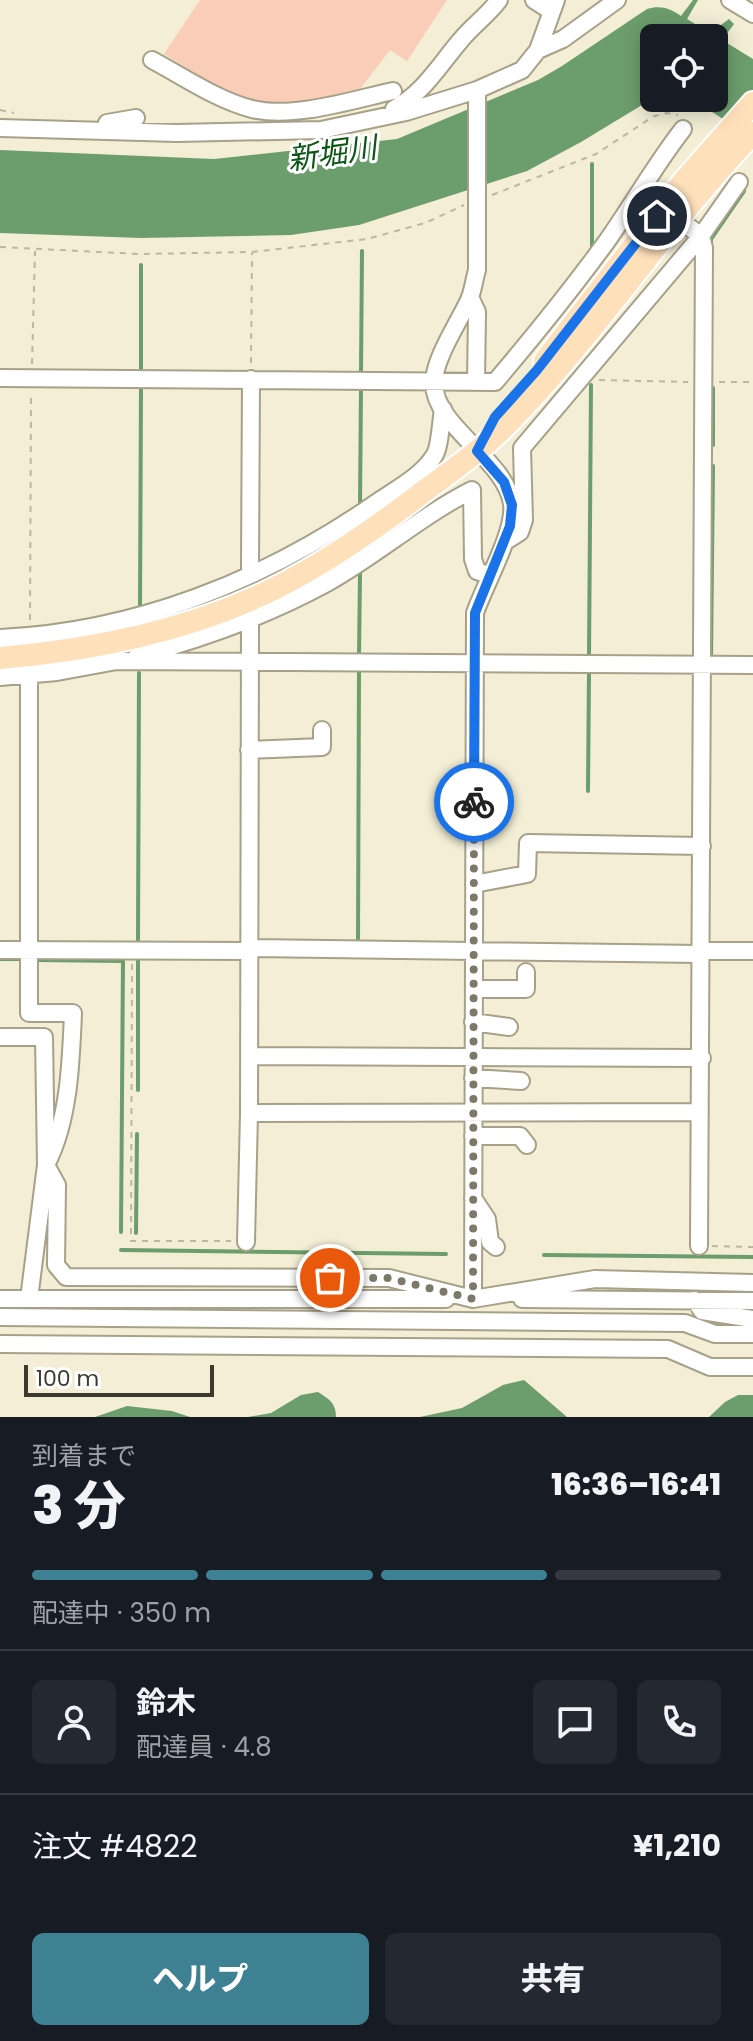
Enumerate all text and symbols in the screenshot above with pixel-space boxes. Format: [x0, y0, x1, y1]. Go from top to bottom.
map controls [640, 24, 728, 112]
button: locate [640, 24, 728, 112]
water label: 新堀川 [284, 125, 383, 181]
pin [623, 182, 691, 250]
icon: home [635, 194, 679, 238]
courier [434, 762, 514, 842]
icon: bike [452, 780, 496, 824]
pin [296, 1244, 364, 1312]
icon: bag [308, 1256, 352, 1300]
scale bar [24, 1361, 214, 1397]
text: 100 m [36, 1363, 99, 1394]
text: 到着まで [32, 1438, 136, 1474]
text: 16:36–16:41 [551, 1463, 721, 1506]
text: 3 分 [32, 1469, 126, 1542]
text: 配達中 · 350 m [32, 1595, 211, 1631]
button: person [32, 1680, 116, 1764]
button: chat [533, 1680, 617, 1764]
button: phone [637, 1680, 721, 1764]
text: 鈴木 [136, 1681, 196, 1724]
text: 配達員 · 4.8 [136, 1729, 272, 1765]
text: ¥1,210 [633, 1824, 721, 1867]
text: 注文 #4822 [32, 1825, 198, 1868]
button: ヘルプ [32, 1933, 369, 2025]
button: 共有 [385, 1933, 721, 2025]

